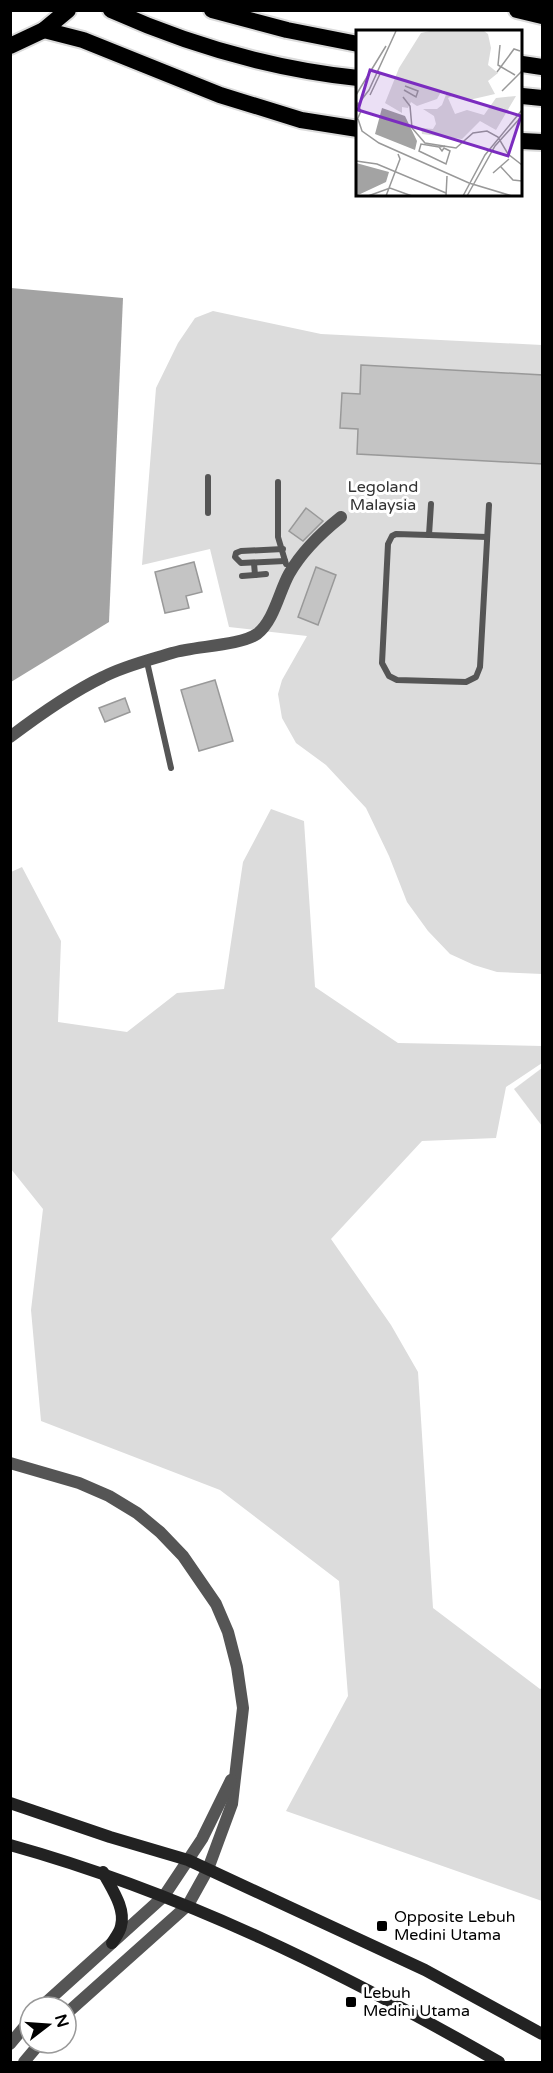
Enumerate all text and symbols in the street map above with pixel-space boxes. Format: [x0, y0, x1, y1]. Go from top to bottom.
inset map [356, 30, 523, 196]
park label: Legoland Malaysia [348, 477, 418, 515]
place label: Opposite Lebuh Medini Utama [394, 1907, 516, 1945]
marker: Opposite Lebuh Medini Utama [375, 1919, 389, 1933]
place label: Lebuh Medini Utama [363, 1983, 470, 2021]
north arrow [18, 1995, 78, 2055]
marker: Lebuh Medini Utama [344, 1995, 358, 2009]
text: N [50, 2012, 73, 2030]

